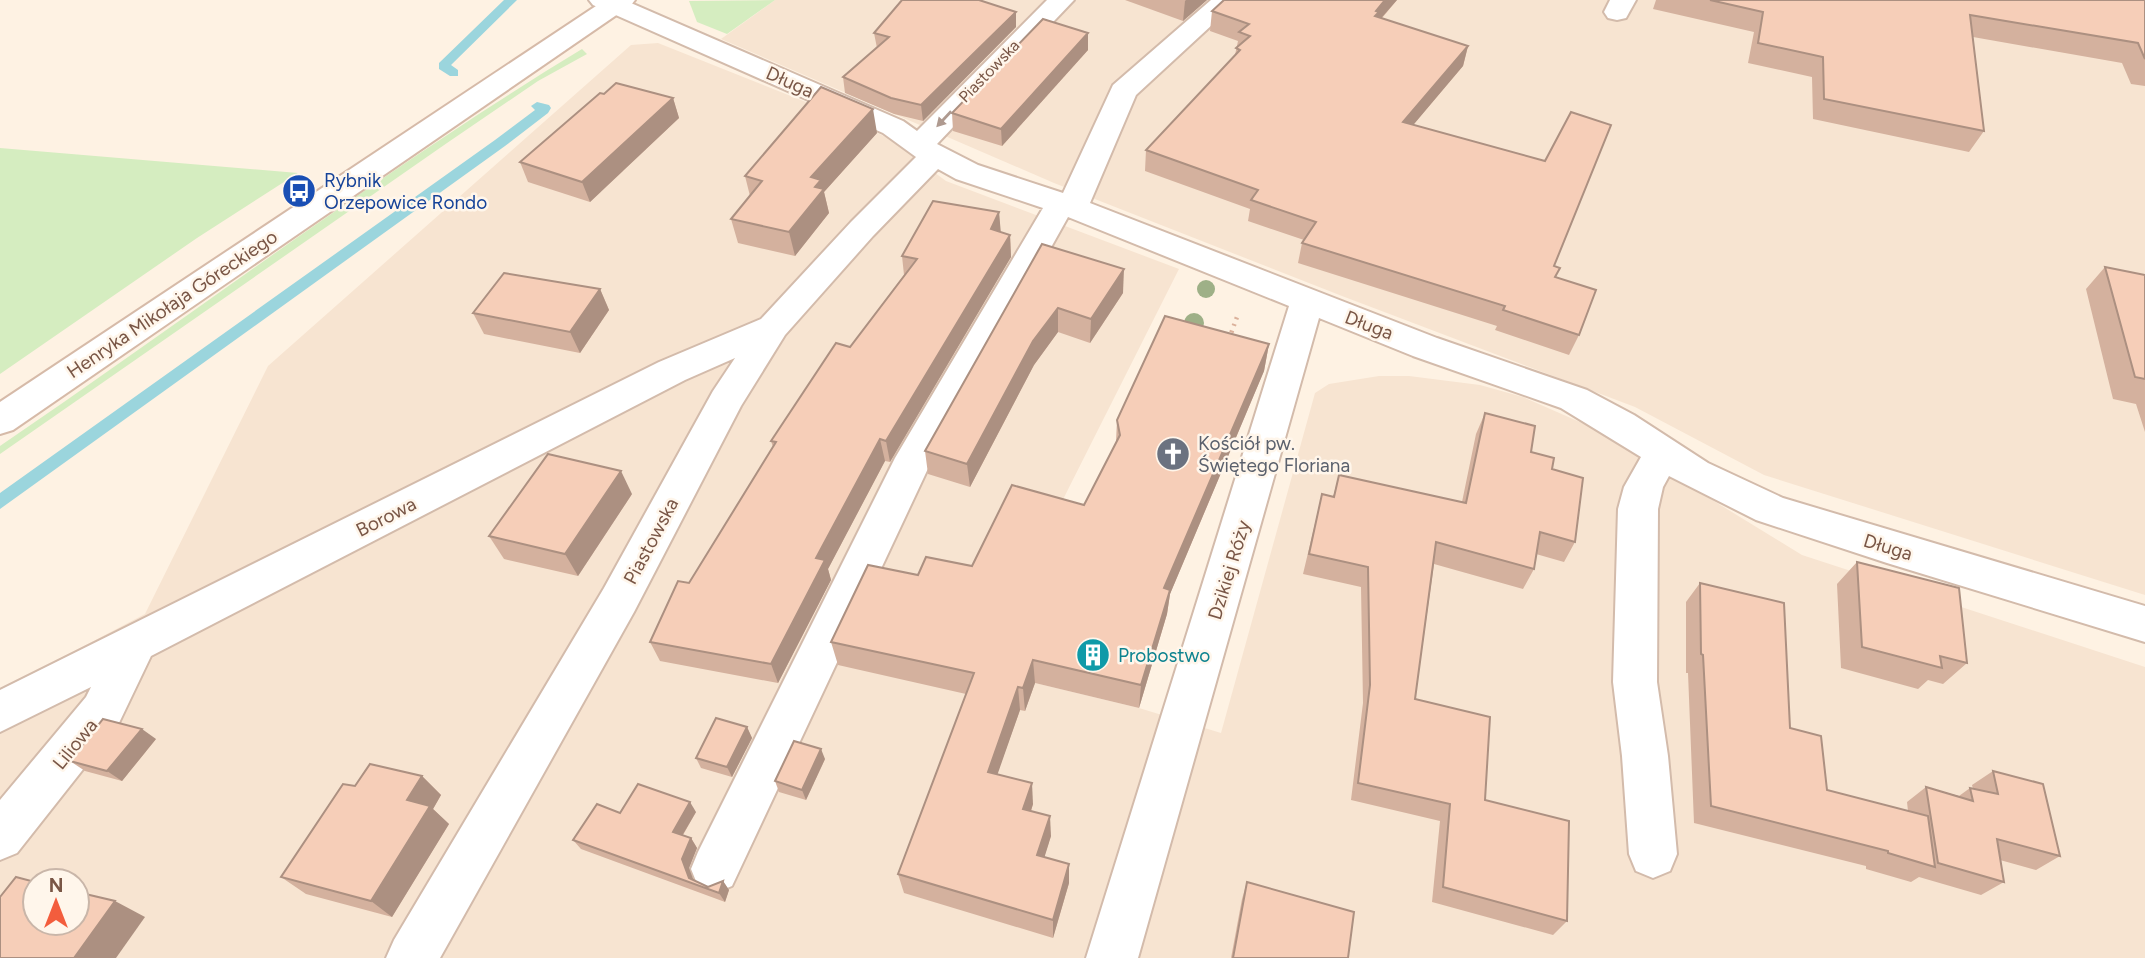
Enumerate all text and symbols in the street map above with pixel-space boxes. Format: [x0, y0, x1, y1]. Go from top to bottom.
street label: Piastowska [955, 36, 1023, 106]
street label: Długa [763, 61, 817, 103]
one-way arrow [937, 110, 953, 127]
place label: Rybnik Orzepowice Rondo [324, 169, 487, 214]
bus stop icon: Rybnik Orzepowice Rondo [280, 172, 318, 210]
street label: Henryka Mikołaja Góreckiego [62, 225, 282, 383]
street label: Długa [1342, 305, 1396, 345]
place label: Kościół pw. Świętego Floriana [1198, 432, 1350, 477]
church icon: Kościół pw. Świętego Floriana [1154, 435, 1192, 473]
street label: Borowa [352, 492, 420, 542]
street label: Piastowska [619, 494, 683, 588]
street label: Dzikiej Róży [1203, 517, 1255, 623]
street label: Długa [1861, 529, 1915, 565]
building icon: Probostwo [1074, 636, 1112, 674]
place label: Probostwo [1118, 644, 1210, 667]
street label: Liliowa [48, 714, 102, 774]
north arrow [21, 867, 91, 937]
text: N [49, 874, 63, 897]

